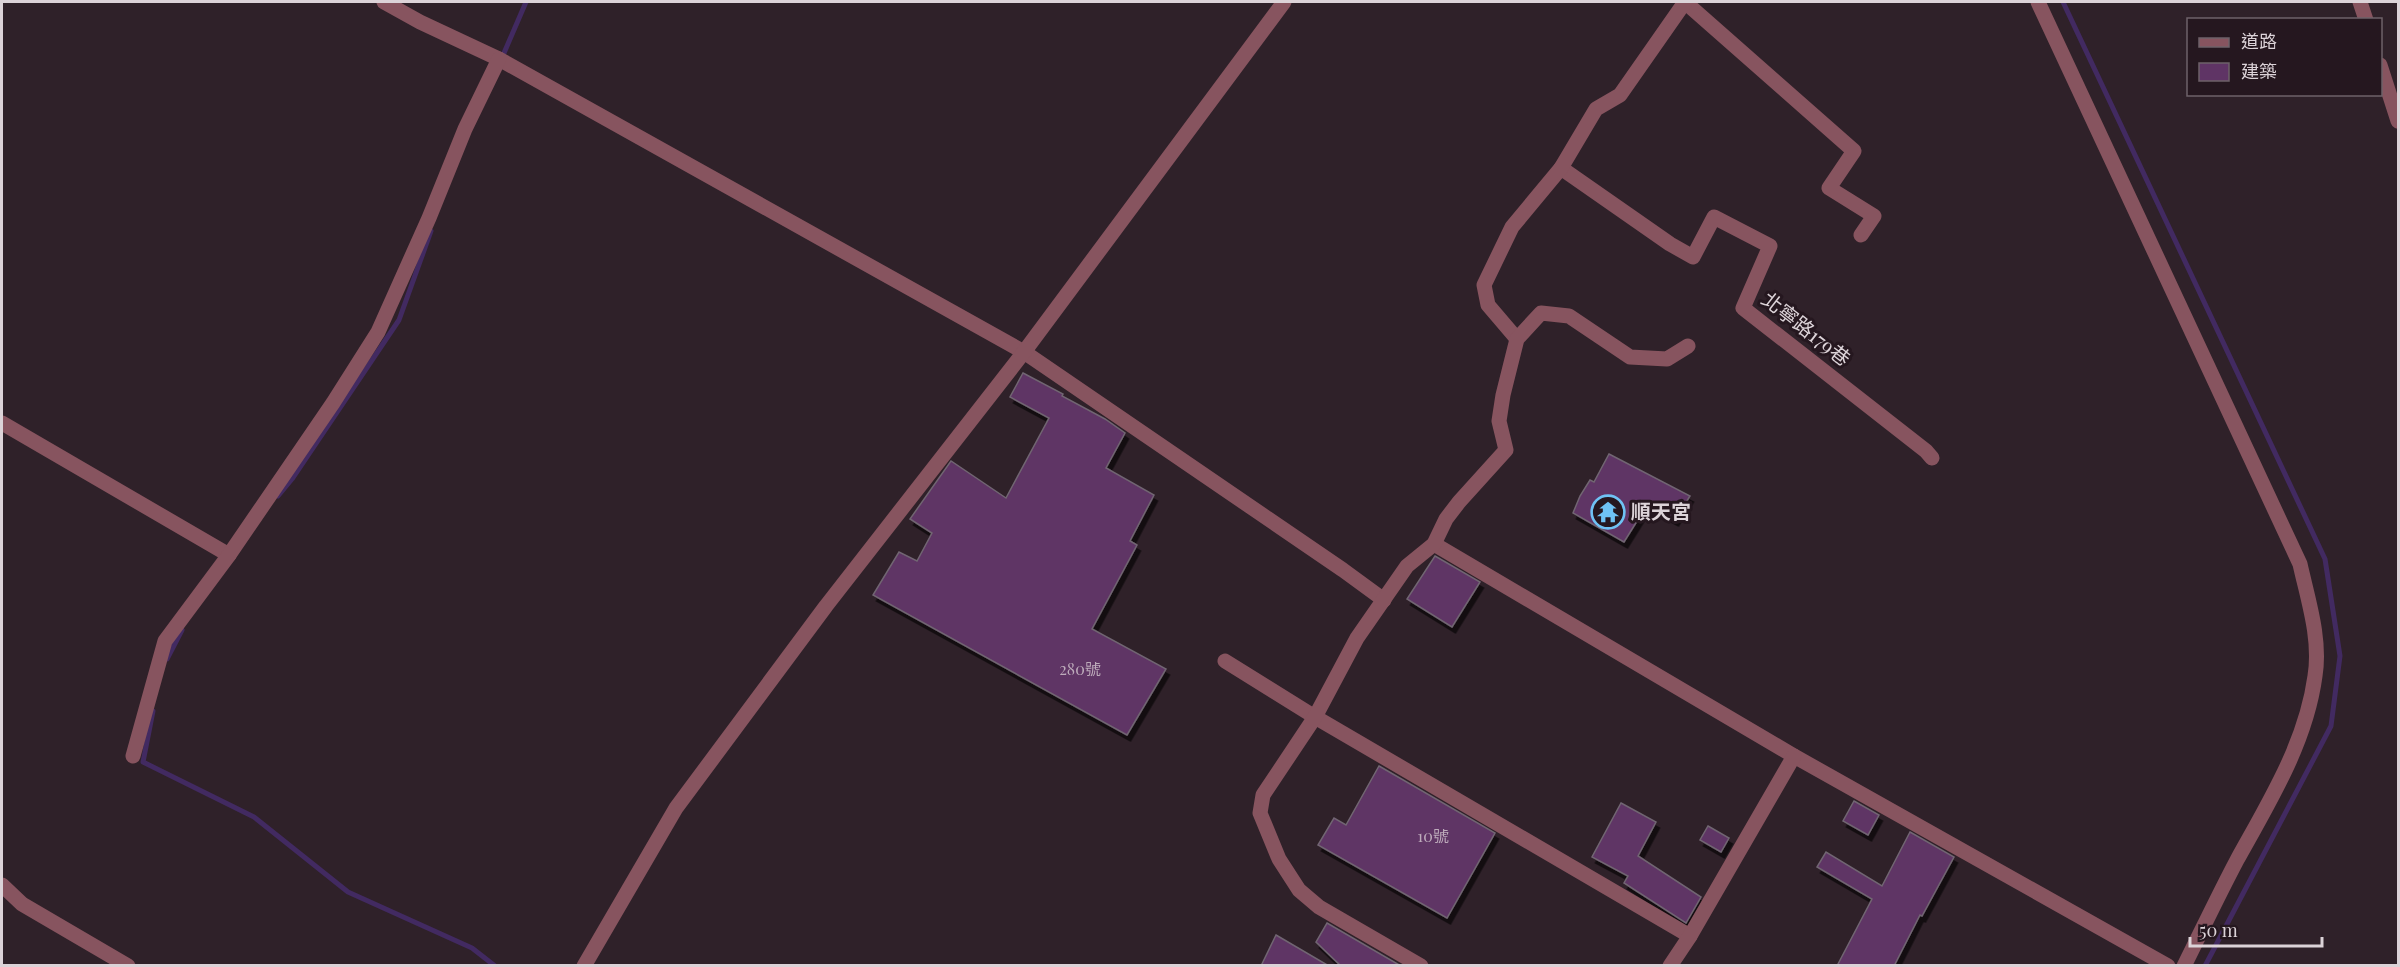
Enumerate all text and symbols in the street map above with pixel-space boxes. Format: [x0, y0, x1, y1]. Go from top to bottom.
legend [2187, 18, 2382, 96]
text: 道路 [2241, 29, 2277, 53]
text: 建築 [2241, 59, 2277, 83]
street label: 北寧路179巷 [1757, 285, 1857, 371]
temple icon: 順天宮 [1590, 494, 1626, 530]
place label: 順天宮 [1631, 497, 1691, 524]
house number: 280號 [1059, 658, 1101, 679]
house number: 10號 [1417, 825, 1449, 846]
scale bar [2190, 910, 2322, 948]
text: 50 m [2199, 918, 2238, 942]

